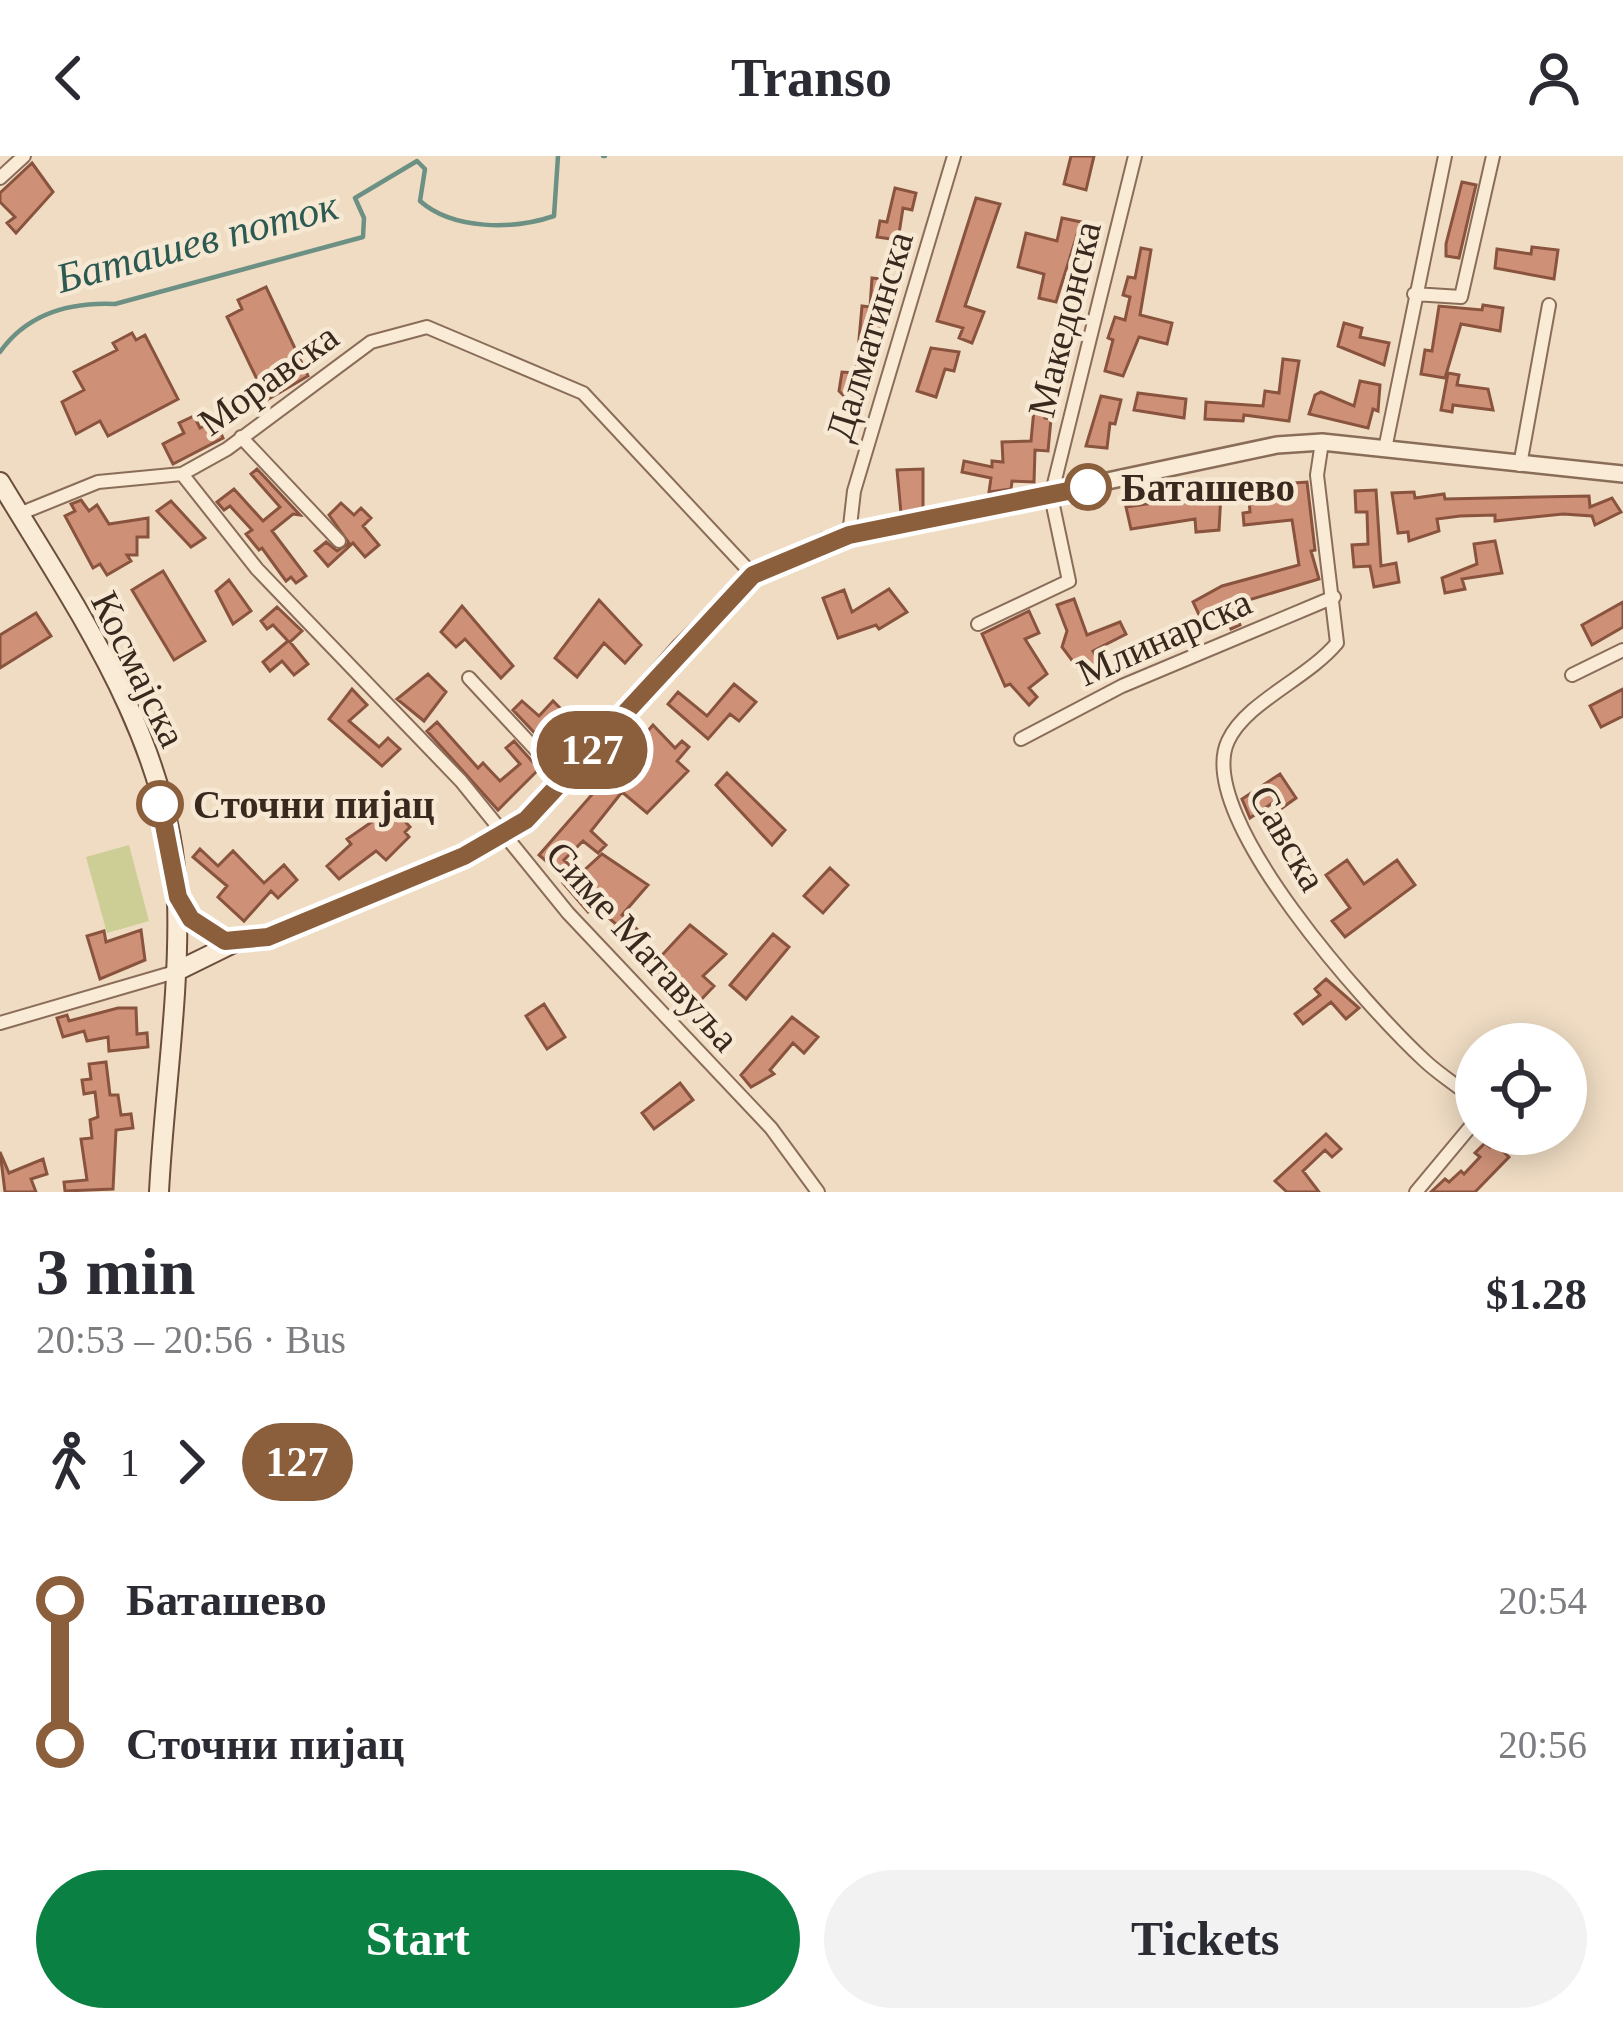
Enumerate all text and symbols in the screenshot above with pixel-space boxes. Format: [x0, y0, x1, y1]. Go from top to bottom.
icon: back [36, 45, 102, 111]
icon: person [1521, 45, 1587, 111]
text: Transo [731, 48, 892, 108]
water label: Баташев поток [50, 182, 343, 302]
street label: Македонска [1019, 217, 1109, 421]
street label: Далматинска [817, 226, 922, 446]
street label: Моравска [190, 314, 346, 445]
marker: Баташево [1066, 465, 1110, 509]
place label: Баташево [1121, 466, 1295, 509]
street label: Млинарска [1070, 580, 1258, 695]
street label: Космајска [82, 584, 195, 754]
line badge: 127 [523, 711, 661, 789]
text: 127 [561, 727, 624, 773]
street label: Савска [1241, 778, 1335, 898]
marker: Сточни пијац [138, 782, 182, 826]
place label: Сточни пијац [193, 783, 434, 827]
street label: Симе Матавуља [537, 833, 748, 1060]
map controls [1455, 1023, 1587, 1155]
button: locate [1455, 1023, 1587, 1155]
text: 3 min [36, 1235, 196, 1308]
text: $1.28 [1486, 1269, 1587, 1319]
text: 20:53 – 20:56 · Bus [36, 1318, 346, 1361]
icon: walk [36, 1429, 102, 1495]
icon: forward [158, 1429, 224, 1495]
text: 127 [266, 1439, 329, 1485]
text: 1 [120, 1441, 140, 1484]
text: Баташево [126, 1575, 327, 1625]
text: 20:54 [1498, 1579, 1587, 1622]
text: Сточни пијац [126, 1719, 405, 1769]
text: 20:56 [1498, 1723, 1587, 1766]
button: Start [36, 1870, 800, 2008]
button: Tickets [824, 1870, 1587, 2008]

